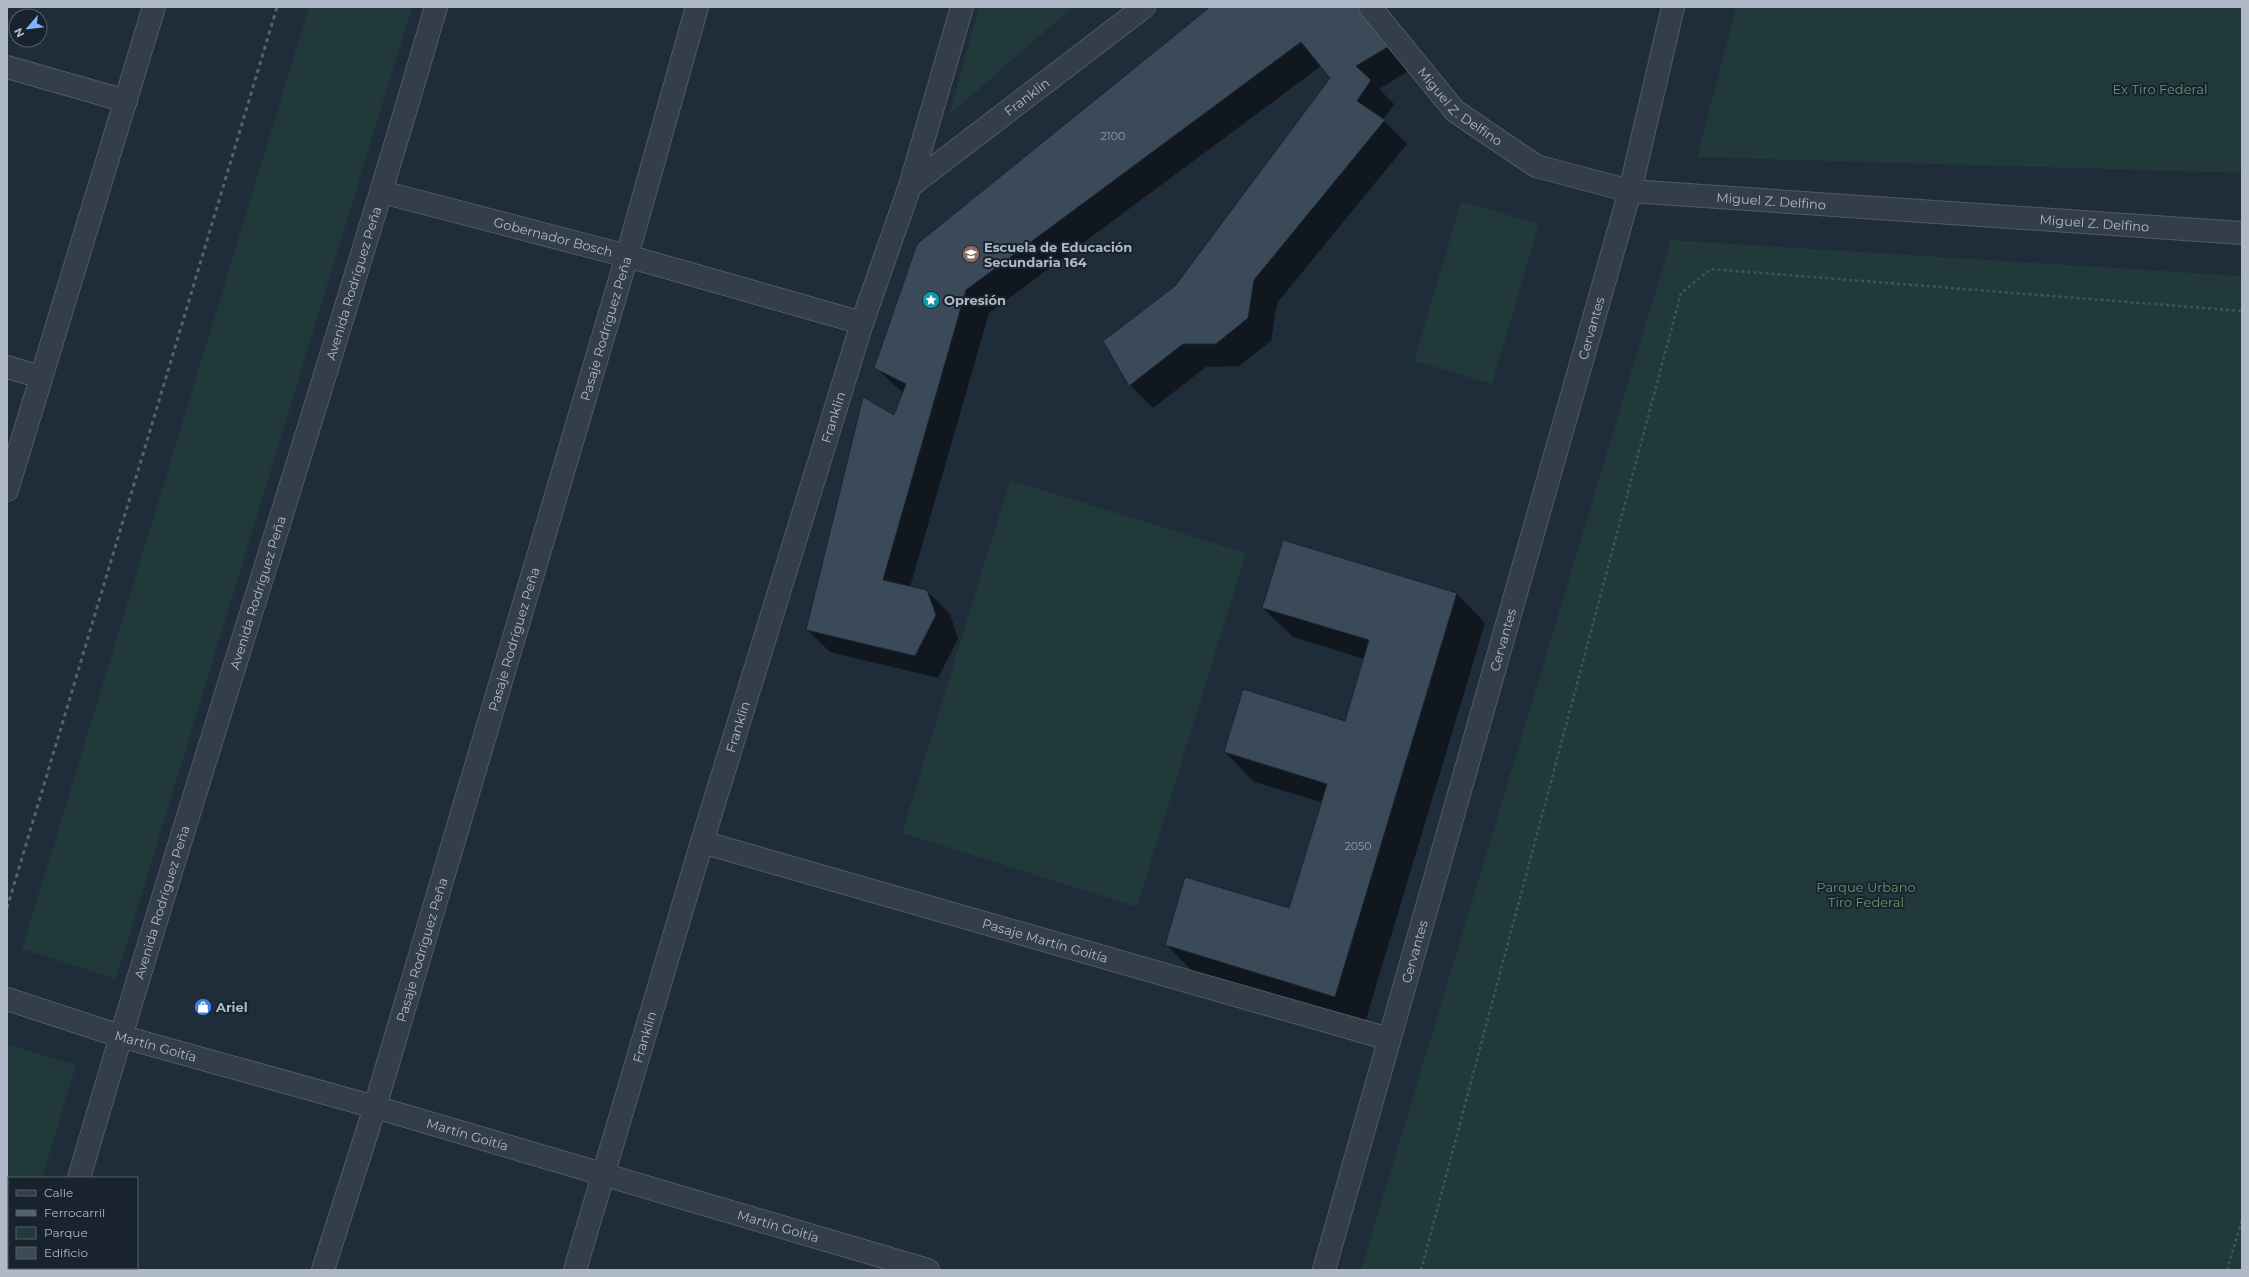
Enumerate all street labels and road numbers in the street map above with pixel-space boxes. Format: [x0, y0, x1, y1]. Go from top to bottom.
street label: Miguel Z. Delfino [1414, 64, 1506, 149]
street label: Franklin [1001, 74, 1053, 119]
street label: Miguel Z. Delfino [1716, 189, 1827, 212]
street label: Avenida Rodríguez Peña [322, 204, 384, 362]
street label: Miguel Z. Delfino [2039, 211, 2150, 235]
street label: Gobernador Bosch [492, 214, 615, 260]
street label: Pasaje Rodríguez Peña [577, 254, 634, 403]
street label: Cervantes [1575, 295, 1608, 361]
street label: Franklin [818, 390, 848, 445]
street label: Avenida Rodríguez Peña [226, 514, 289, 671]
street label: Pasaje Rodríguez Peña [485, 565, 542, 713]
street label: Cervantes [1486, 607, 1519, 673]
street label: Franklin [722, 699, 753, 754]
street label: Avenida Rodríguez Peña [131, 823, 193, 981]
street label: Pasaje Rodríguez Peña [393, 876, 450, 1024]
street label: Pasaje Martín Goitía [980, 915, 1110, 966]
street label: Cervantes [1398, 918, 1431, 985]
street label: Franklin [629, 1009, 659, 1065]
street label: Martín Goitía [113, 1027, 199, 1065]
street label: Martín Goitía [425, 1115, 510, 1154]
street label: Martín Goitía [735, 1206, 821, 1245]

